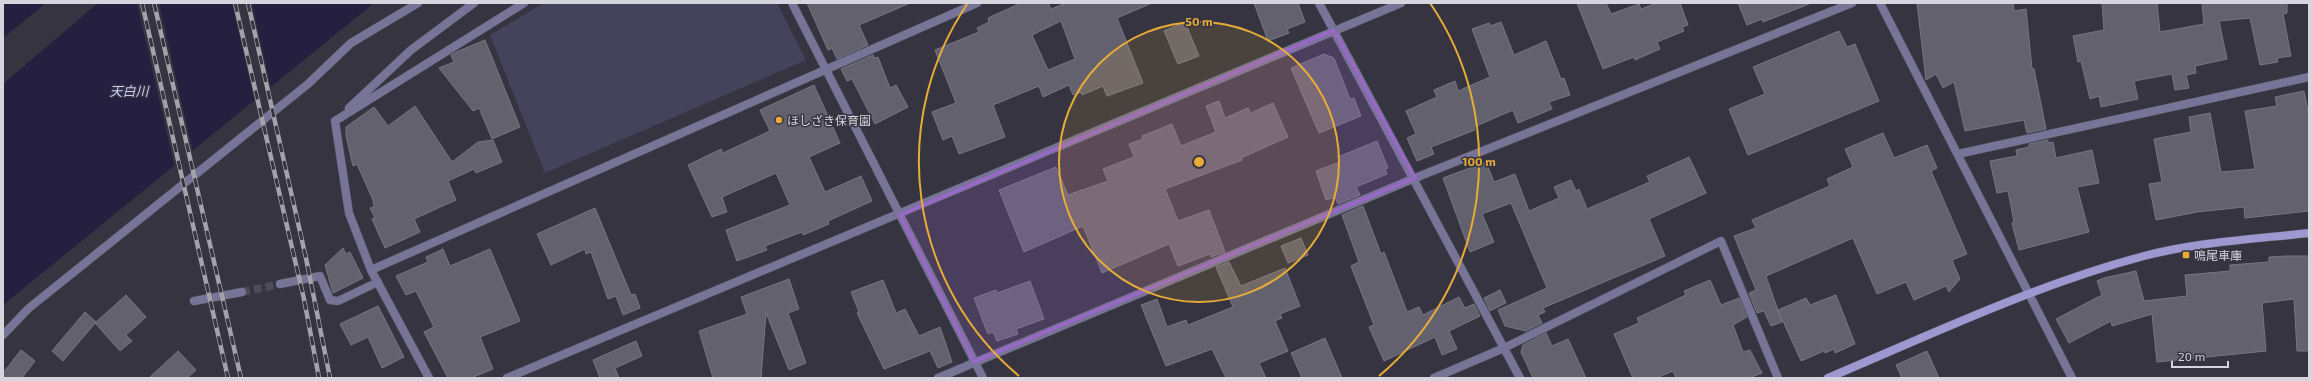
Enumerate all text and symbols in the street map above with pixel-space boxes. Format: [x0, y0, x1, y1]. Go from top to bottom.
text: 50 m [1185, 14, 1213, 28]
water label: 天白川 [109, 83, 150, 99]
place label: ほしざき保育園 [787, 113, 871, 127]
marker: ほしざき保育園 [774, 115, 784, 125]
text: 100 m [1462, 154, 1496, 168]
centre of rings [1192, 155, 1206, 169]
place label: 鳴尾車庫 [2194, 248, 2242, 262]
marker: 鳴尾車庫 [2181, 250, 2191, 260]
scale bar [2172, 343, 2228, 369]
text: 20 m [2178, 349, 2205, 363]

